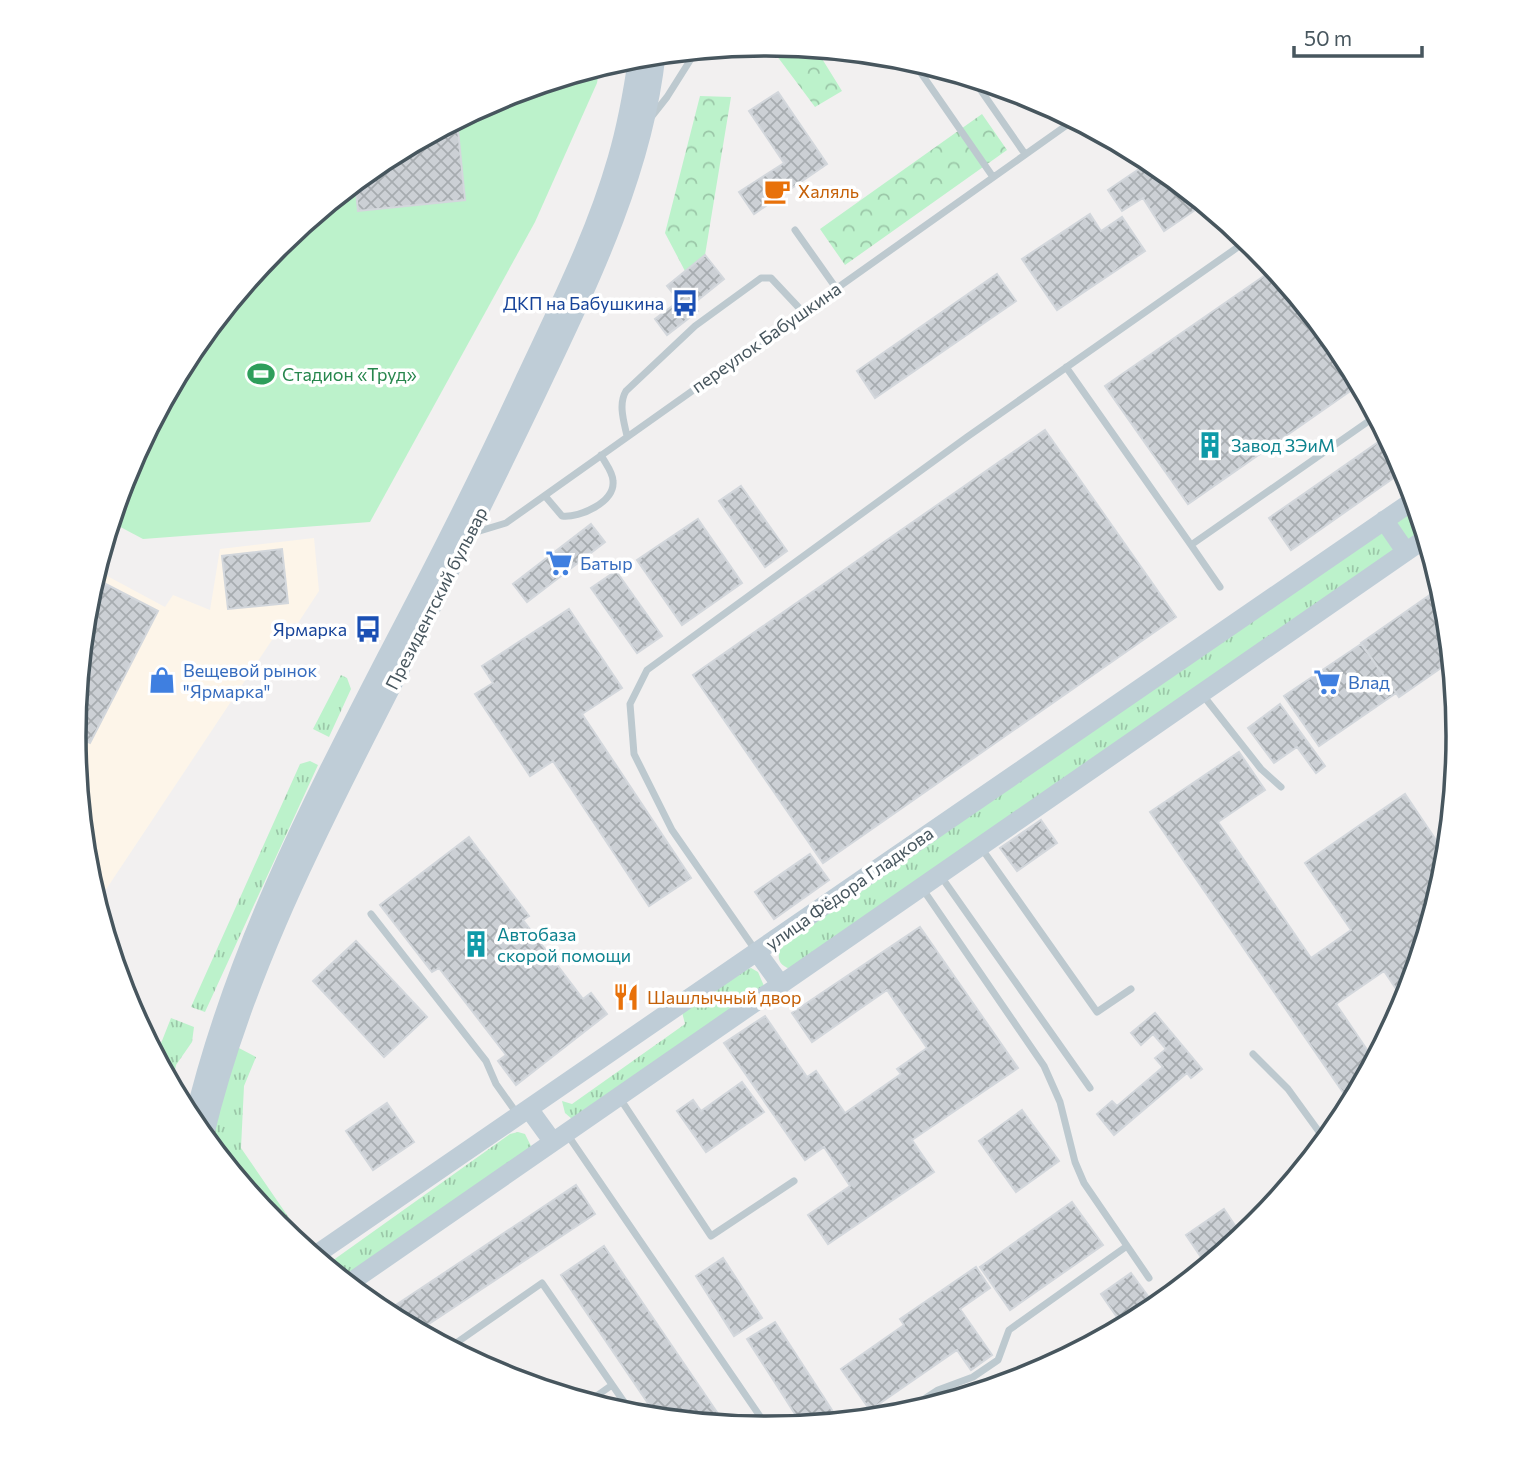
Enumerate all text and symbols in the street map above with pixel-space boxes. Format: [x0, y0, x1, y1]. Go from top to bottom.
scale bar [1294, 14, 1422, 58]
text: 50 m [1304, 25, 1352, 50]
cafe icon: Халяль [762, 176, 792, 206]
place label: Халяль [798, 180, 859, 202]
street label: переулок Бабушкина [687, 277, 845, 397]
bus stop icon: ДКП на Бабушкина [670, 288, 700, 318]
place label: ДКП на Бабушкина [503, 292, 664, 314]
sports icon: Стадион «Труд» [246, 359, 276, 389]
place label: Стадион «Труд» [282, 363, 417, 385]
building icon: Завод ЗЭиМ [1195, 430, 1225, 460]
place label: Завод ЗЭиМ [1231, 434, 1335, 456]
street label: Президентский бульвар [380, 503, 492, 693]
supermarket icon: Батыр [544, 548, 574, 578]
place label: Батыр [580, 552, 633, 574]
bus stop icon: Ярмарка [353, 614, 383, 644]
place label: Ярмарка [273, 618, 347, 640]
place label: Вещевой рынок "Ярмарка" [183, 659, 318, 702]
shop icon: Вещевой рынок "Ярмарка" [147, 665, 177, 695]
supermarket icon: Влад [1312, 667, 1342, 697]
place label: Влад [1348, 671, 1390, 693]
street label: улица Фёдора Гладкова [761, 822, 937, 954]
place label: Автобаза скорой помощи [497, 923, 631, 966]
building icon: Автобаза скорой помощи [461, 929, 491, 959]
restaurant icon: Шашлычный двор [611, 982, 641, 1012]
place label: Шашлычный двор [647, 986, 802, 1008]

